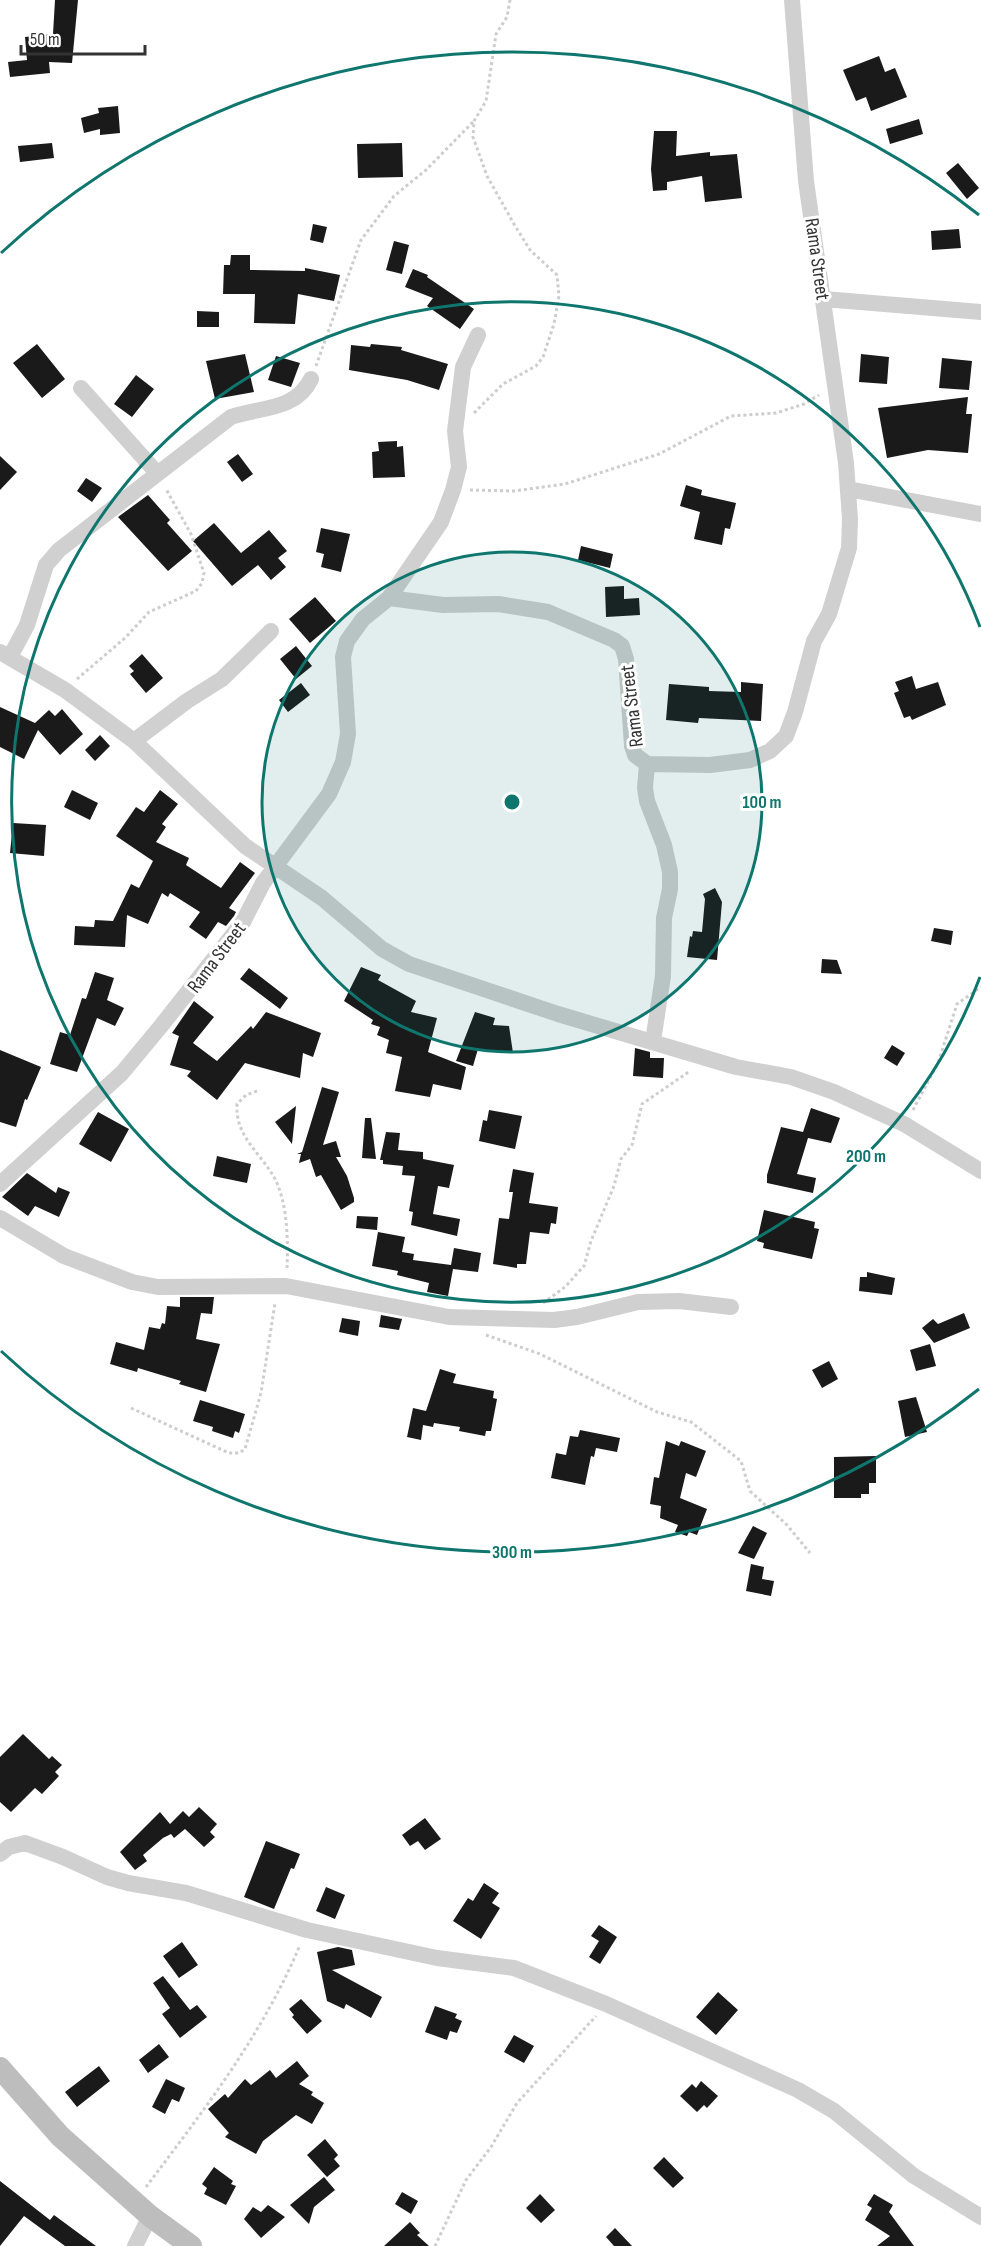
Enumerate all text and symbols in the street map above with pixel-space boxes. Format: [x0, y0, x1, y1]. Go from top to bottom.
scale bar [21, 18, 146, 56]
text: 50 m [30, 29, 60, 50]
street label: Rama Street [799, 217, 835, 302]
street label: Rama Street [615, 663, 649, 748]
centre of rings [502, 792, 522, 812]
text: 100 m [743, 792, 782, 813]
street label: Rama Street [182, 917, 251, 998]
text: 200 m [846, 1146, 886, 1167]
text: 300 m [492, 1542, 532, 1563]

